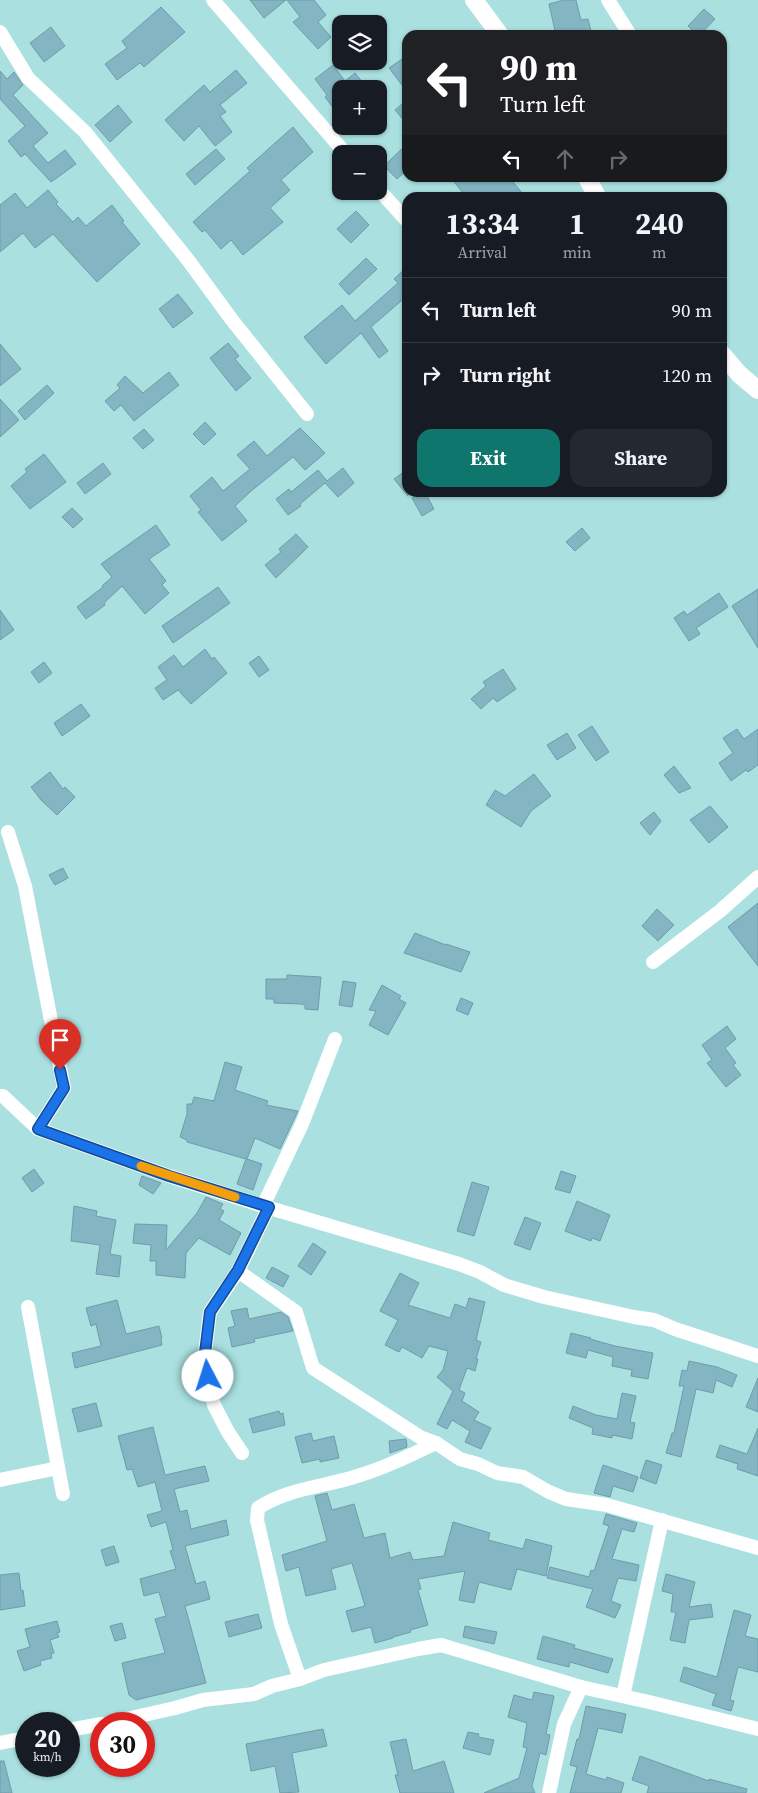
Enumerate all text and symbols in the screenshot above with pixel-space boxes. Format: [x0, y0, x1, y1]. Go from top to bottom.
map controls [332, 15, 387, 200]
button: layers [332, 15, 387, 70]
text: 90 m [500, 44, 577, 92]
icon: left [417, 50, 482, 115]
button: + [332, 80, 387, 135]
text: Turn left [500, 89, 585, 119]
button: − [332, 145, 387, 200]
icon: left [498, 145, 526, 173]
icon: ahead [551, 145, 579, 173]
icon: right [604, 145, 632, 173]
text: 13:34 [445, 203, 519, 244]
text: 1 [569, 203, 585, 244]
text: 240 [635, 203, 684, 244]
text: Arrival [458, 241, 507, 263]
text: min [563, 241, 592, 263]
text: m [652, 241, 666, 263]
icon: left [417, 296, 445, 324]
text: Turn left [460, 297, 536, 323]
text: 90 m [671, 297, 712, 323]
icon: right [417, 361, 445, 389]
text: Turn right [460, 362, 551, 388]
text: 120 m [662, 362, 712, 388]
button: Exit [417, 429, 560, 487]
button: Share [570, 429, 712, 487]
pin [39, 1019, 81, 1070]
icon: arrive [46, 1026, 74, 1054]
position arrow [181, 1349, 233, 1401]
speed limit sign: 30 [90, 1712, 155, 1777]
text: 20 [34, 1721, 61, 1755]
text: km/h [33, 1749, 62, 1765]

